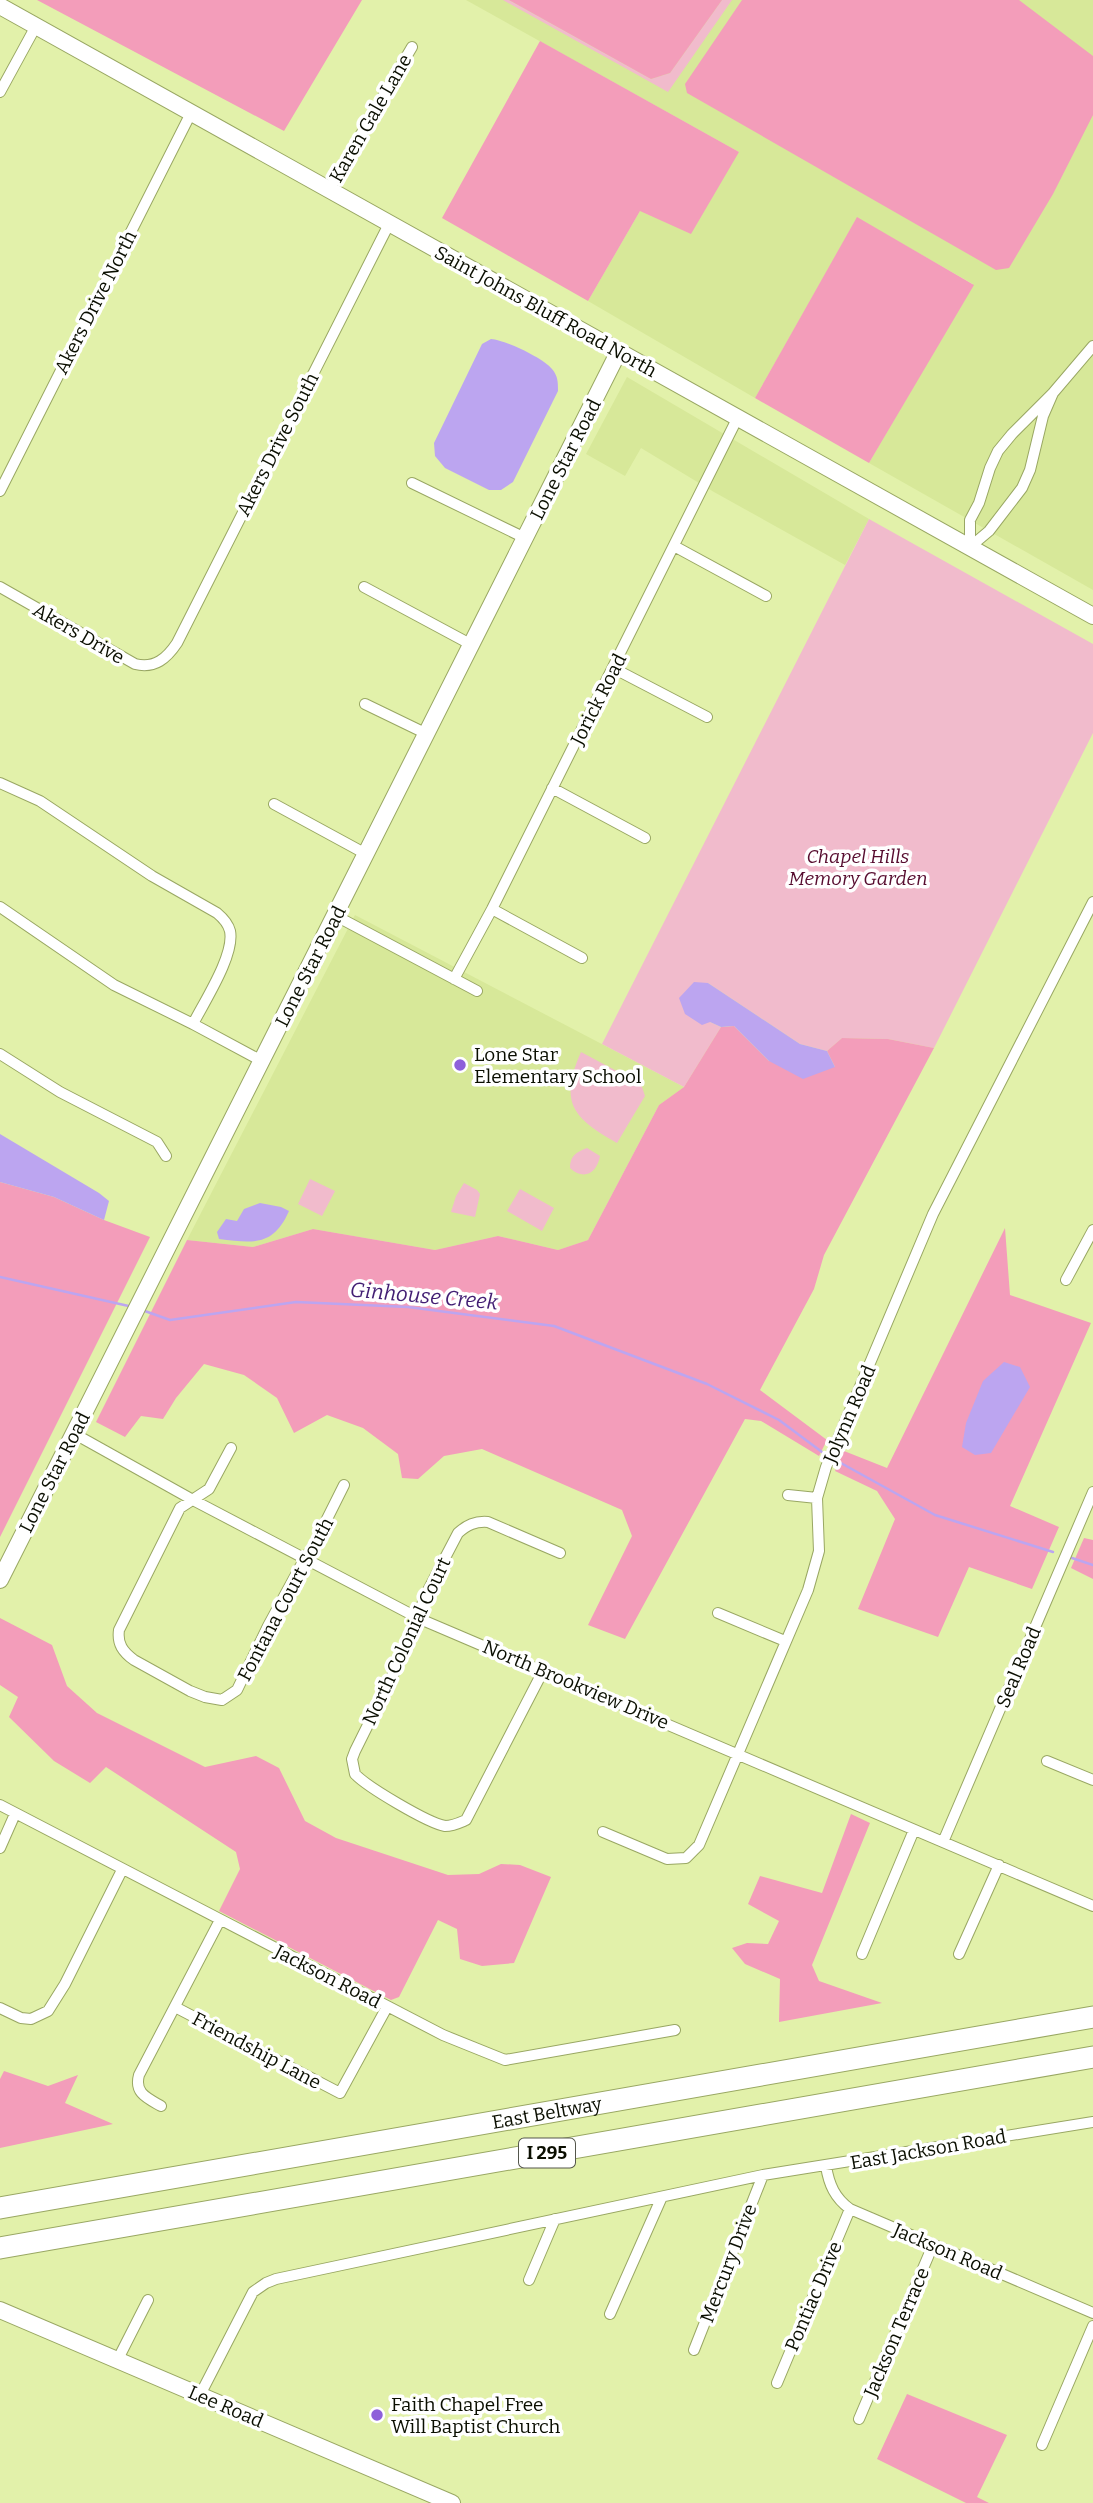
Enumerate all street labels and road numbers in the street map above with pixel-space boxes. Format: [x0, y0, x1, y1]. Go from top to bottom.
street label: Karen Gale Lane [324, 50, 416, 186]
street label: Akers Drive North [49, 226, 142, 378]
street label: Saint Johns Bluff Road North [431, 241, 661, 382]
street label: Akers Drive South [231, 369, 324, 520]
street label: Lone Star Road [525, 395, 606, 523]
street label: Akers Drive [29, 598, 128, 669]
street label: Jorick Road [565, 650, 631, 750]
street label: Lone Star Road [270, 902, 351, 1030]
street label: Jolynn Road [818, 1362, 880, 1468]
street label: Lone Star Road [14, 1408, 95, 1536]
street label: Fontana Court South [233, 1513, 338, 1685]
street label: North Colonial Court [358, 1554, 455, 1729]
street label: Seal Road [991, 1623, 1046, 1711]
street label: North Brookview Drive [479, 1635, 672, 1734]
street label: Jackson Road [270, 1939, 385, 2013]
street label: Friendship Lane [188, 2007, 325, 2094]
street label: East Beltway [490, 2092, 604, 2134]
street label: East Jackson Road [848, 2124, 1008, 2175]
road number: I 295 [519, 2138, 575, 2168]
street label: Mercury Drive [695, 2200, 762, 2326]
street label: Jackson Road [889, 2218, 1006, 2285]
street label: Pontiac Drive [780, 2238, 847, 2355]
street label: Jackson Terrace [858, 2264, 934, 2401]
street label: Lee Road [185, 2380, 267, 2433]

